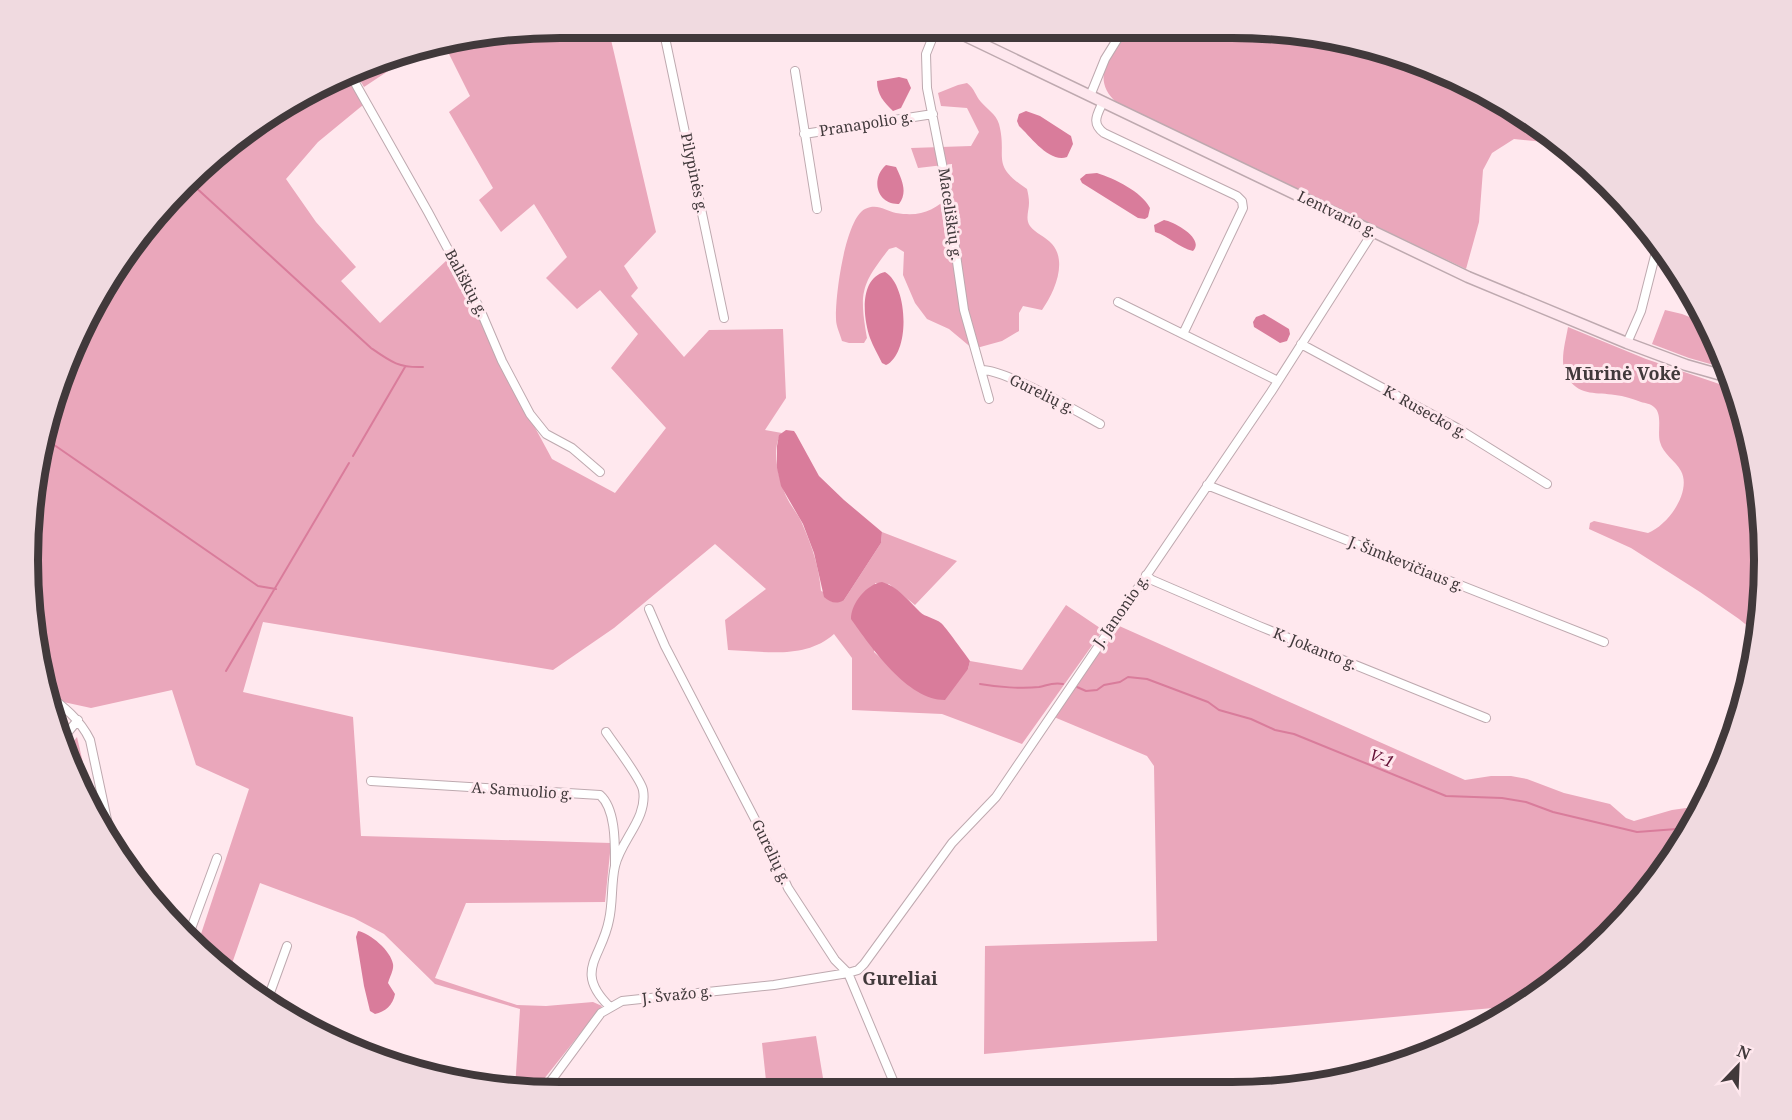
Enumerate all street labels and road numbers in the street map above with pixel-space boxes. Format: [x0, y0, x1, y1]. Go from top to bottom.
street label: Pranapolio g. [818, 106, 914, 140]
street label: Pilypinės g. [677, 131, 713, 215]
street label: Maceliškių g. [935, 166, 967, 261]
street label: Lentvario g. [1295, 185, 1380, 241]
street label: Bališkių g. [441, 245, 493, 320]
street label: Gurelių g. [1007, 369, 1078, 417]
street label: K. Rusecko g. [1380, 380, 1471, 442]
street label: J. Šimkevičiaus g. [1345, 530, 1467, 595]
street label: J. Janonio g. [1087, 570, 1152, 651]
street label: K. Jokanto g. [1270, 622, 1360, 674]
street label: A. Samuolio g. [471, 777, 573, 804]
street label: Gurelių g. [748, 816, 796, 887]
street label: J. Švažo g. [640, 980, 713, 1008]

